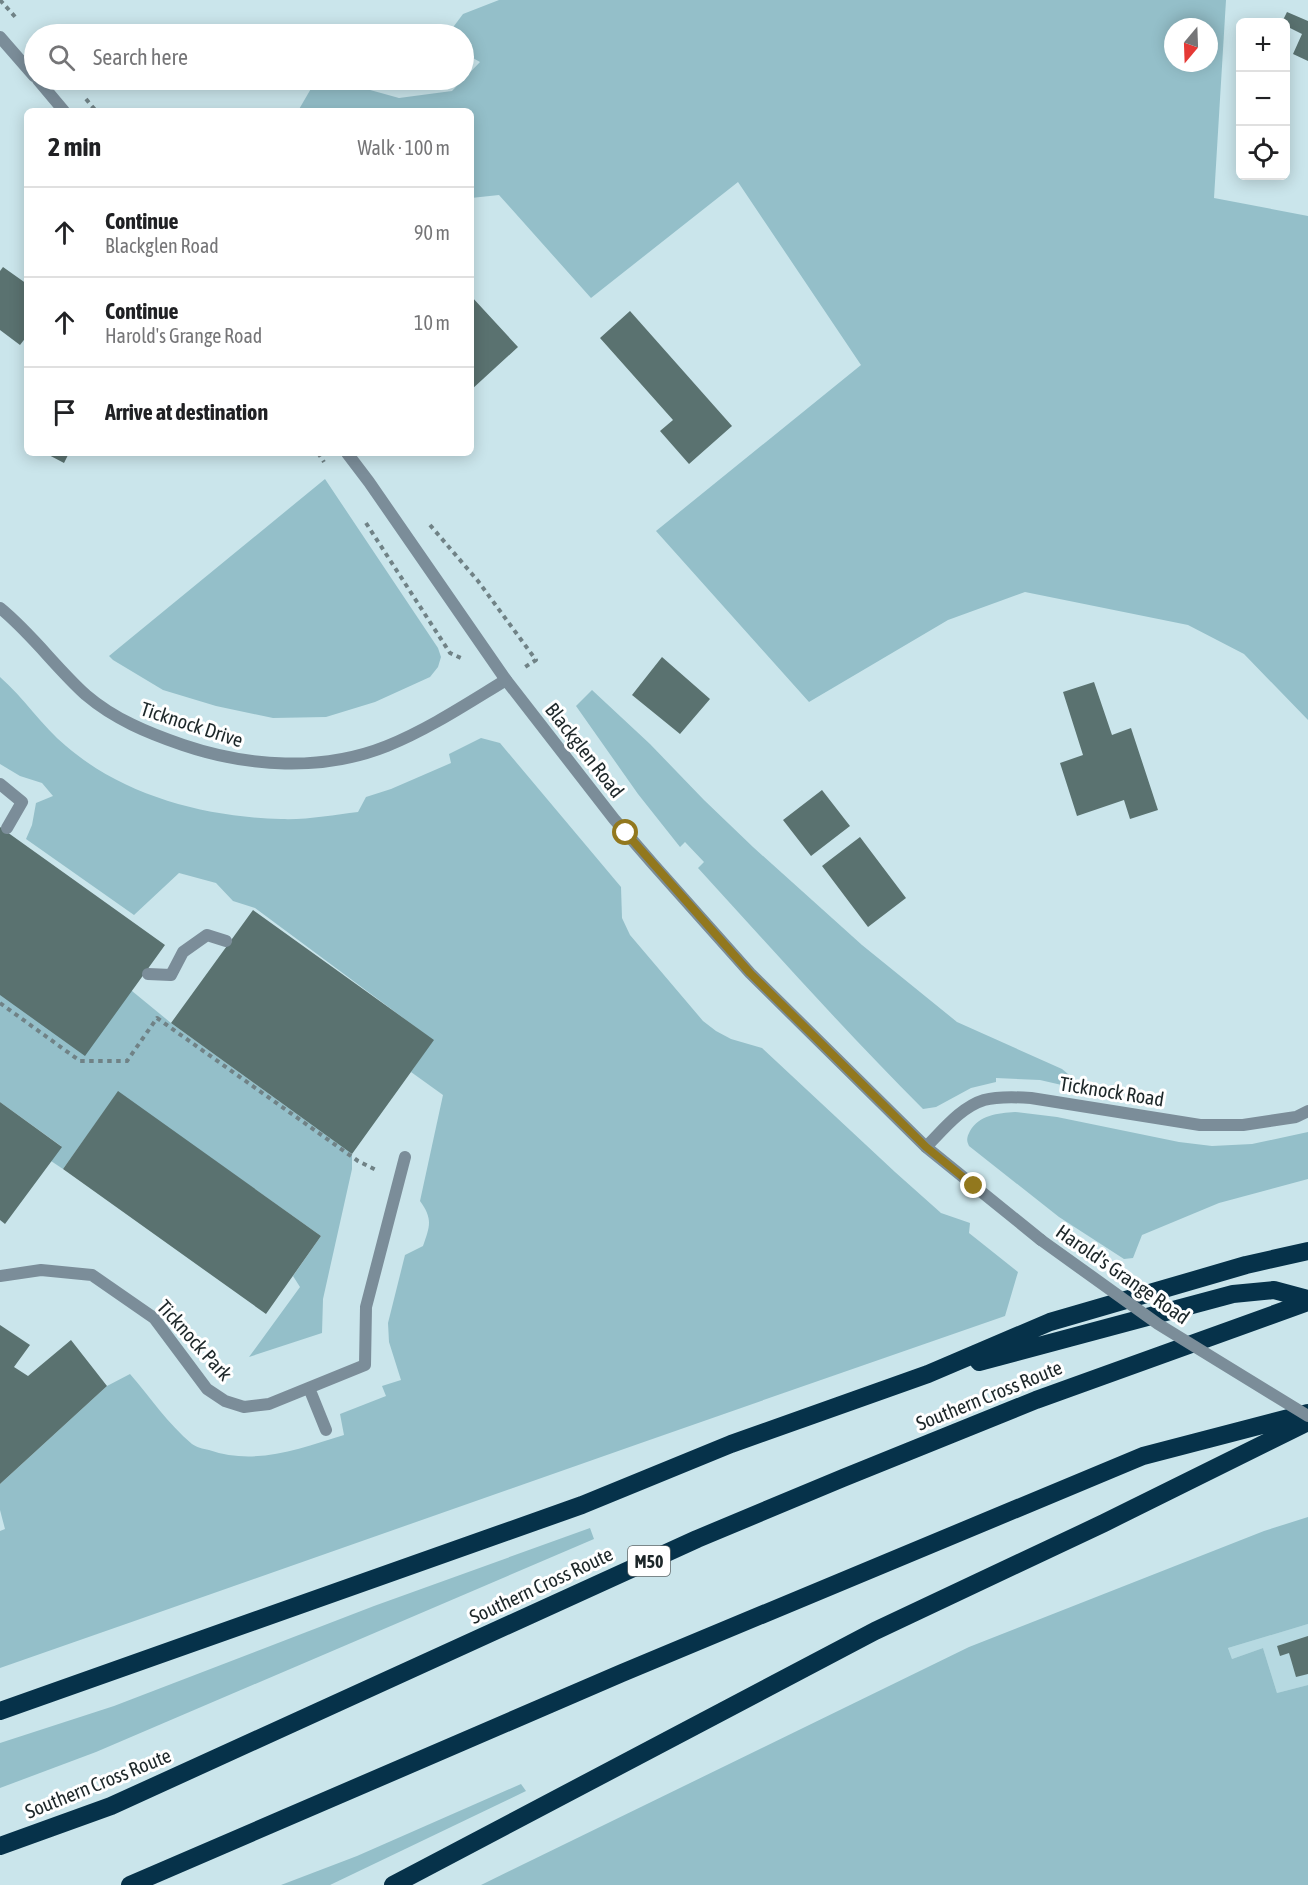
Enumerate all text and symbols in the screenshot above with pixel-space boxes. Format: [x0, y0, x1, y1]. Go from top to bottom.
north arrow [1164, 18, 1218, 72]
map controls [1236, 18, 1290, 180]
button: + [1236, 18, 1290, 72]
search box [24, 24, 474, 90]
icon: search [45, 41, 78, 74]
text: Search here [93, 44, 188, 70]
button: − [1236, 72, 1290, 126]
button: locate [1236, 126, 1290, 180]
text: 2 min [48, 132, 101, 162]
text: Walk · 100 m [358, 136, 450, 159]
text: Continue [105, 208, 179, 234]
icon: ahead [48, 216, 81, 249]
text: 90 m [414, 221, 450, 244]
text: Blackglen Road [105, 234, 219, 257]
text: Continue [105, 298, 179, 324]
icon: ahead [48, 306, 81, 339]
text: 10 m [414, 311, 450, 334]
text: Harold's Grange Road [105, 324, 262, 347]
icon: arrive [48, 396, 81, 429]
text: Arrive at destination [105, 399, 268, 425]
street label: Ticknock Drive [138, 697, 246, 751]
street label: Blackglen Road [541, 698, 629, 802]
route start [612, 819, 638, 845]
street label: Ticknock Road [1058, 1071, 1166, 1111]
route end [960, 1172, 986, 1198]
street label: Harold's Grange Road [1052, 1220, 1194, 1328]
street label: Ticknock Park [153, 1295, 237, 1385]
street label: Southern Cross Route [913, 1355, 1065, 1435]
street label: Southern Cross Route [466, 1542, 616, 1628]
road number: M50 [628, 1546, 670, 1576]
street label: Southern Cross Route [22, 1743, 174, 1823]

